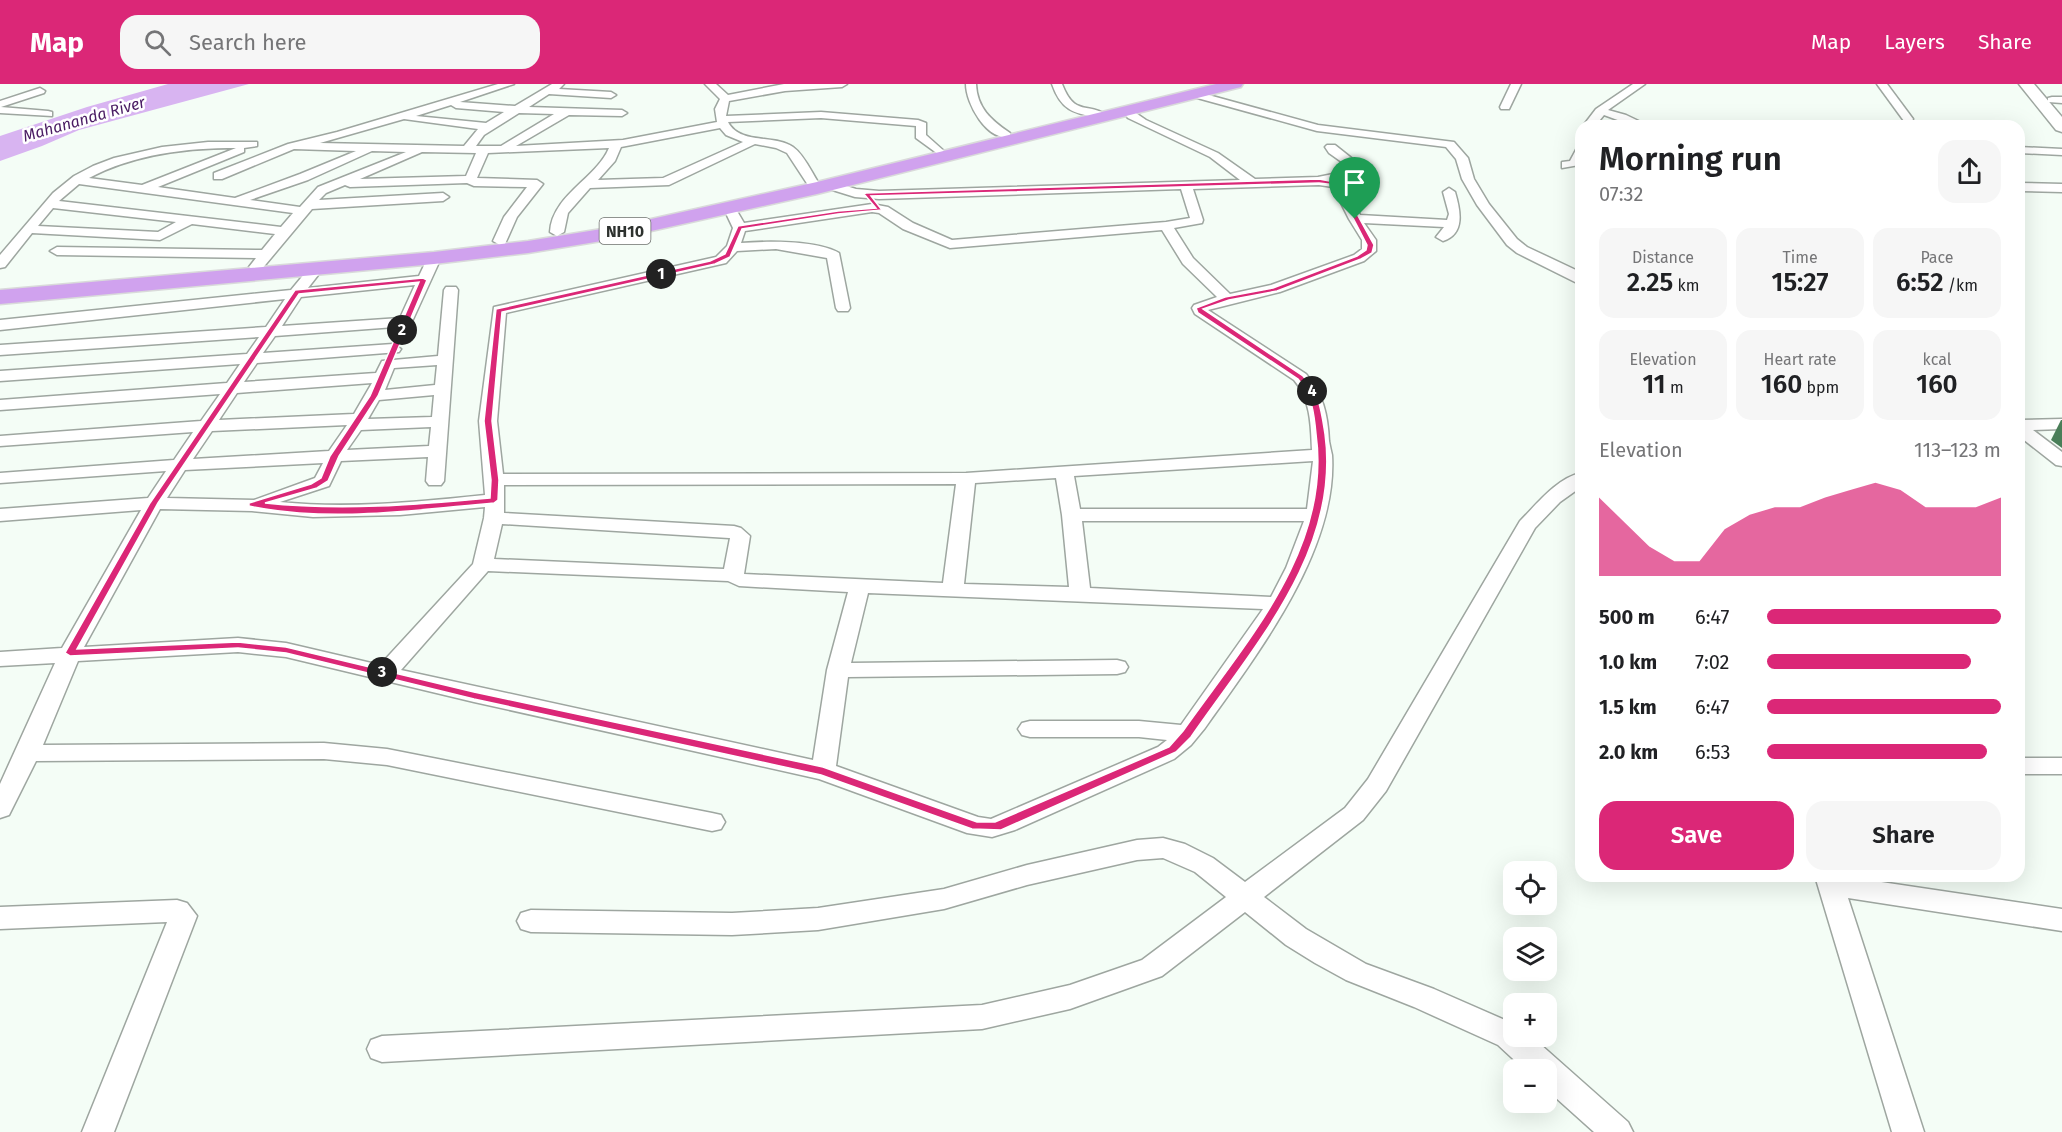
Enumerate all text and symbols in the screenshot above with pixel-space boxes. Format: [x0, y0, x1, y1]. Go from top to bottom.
search box [120, 15, 540, 69]
text: Map [30, 26, 84, 59]
icon: search [141, 26, 174, 59]
text: Search here [189, 29, 307, 56]
text: Map [1811, 29, 1851, 55]
text: Layers [1884, 29, 1945, 55]
text: Share [1978, 29, 2032, 55]
water label: Mahananda River [21, 92, 148, 146]
text: Morning run [1599, 139, 1782, 179]
button: share [1938, 140, 2001, 203]
pin [1329, 157, 1380, 219]
icon: arrive [1338, 166, 1371, 199]
text: 07:32 [1599, 182, 1643, 206]
road number: NH10 [600, 218, 650, 244]
text: Distance [1632, 248, 1694, 267]
text: Time [1782, 248, 1818, 267]
text: Pace [1920, 248, 1954, 267]
pin: 1 [646, 259, 676, 289]
text: 1 [657, 264, 665, 283]
text: 2.25 [1627, 267, 1673, 298]
text: 15:27 [1772, 267, 1828, 298]
text: 6:52 [1896, 267, 1944, 298]
text: km [1673, 276, 1699, 295]
text: /km [1944, 276, 1978, 295]
pin: 2 [387, 315, 417, 345]
text: 2 [398, 320, 406, 339]
text: Elevation [1629, 350, 1697, 369]
text: Heart rate [1764, 350, 1836, 369]
text: kcal [1923, 350, 1951, 369]
text: 11 [1642, 369, 1666, 400]
text: 160 [1761, 369, 1802, 400]
text: 160 [1916, 369, 1958, 400]
pin: 4 [1297, 376, 1327, 406]
text: m [1666, 378, 1684, 397]
text: bpm [1802, 378, 1839, 397]
text: 4 [1307, 381, 1317, 400]
text: Elevation [1599, 438, 1683, 462]
text: 113–123 m [1914, 438, 2001, 462]
text: 500 m [1599, 605, 1655, 629]
text: 6:47 [1695, 605, 1729, 629]
text: 1.0 km [1599, 650, 1657, 674]
text: 7:02 [1695, 650, 1730, 674]
pin: 3 [367, 657, 397, 687]
text: 3 [378, 662, 386, 681]
text: 1.5 km [1599, 695, 1657, 719]
text: 6:47 [1695, 695, 1729, 719]
text: 2.0 km [1599, 740, 1658, 764]
text: 6:53 [1695, 740, 1730, 764]
button: Save [1599, 801, 1794, 870]
button: Share [1806, 801, 2001, 870]
map controls [1503, 861, 1557, 1113]
button: locate [1503, 861, 1557, 915]
button: layers [1503, 927, 1557, 981]
button: + [1503, 993, 1557, 1047]
button: − [1503, 1059, 1557, 1113]

